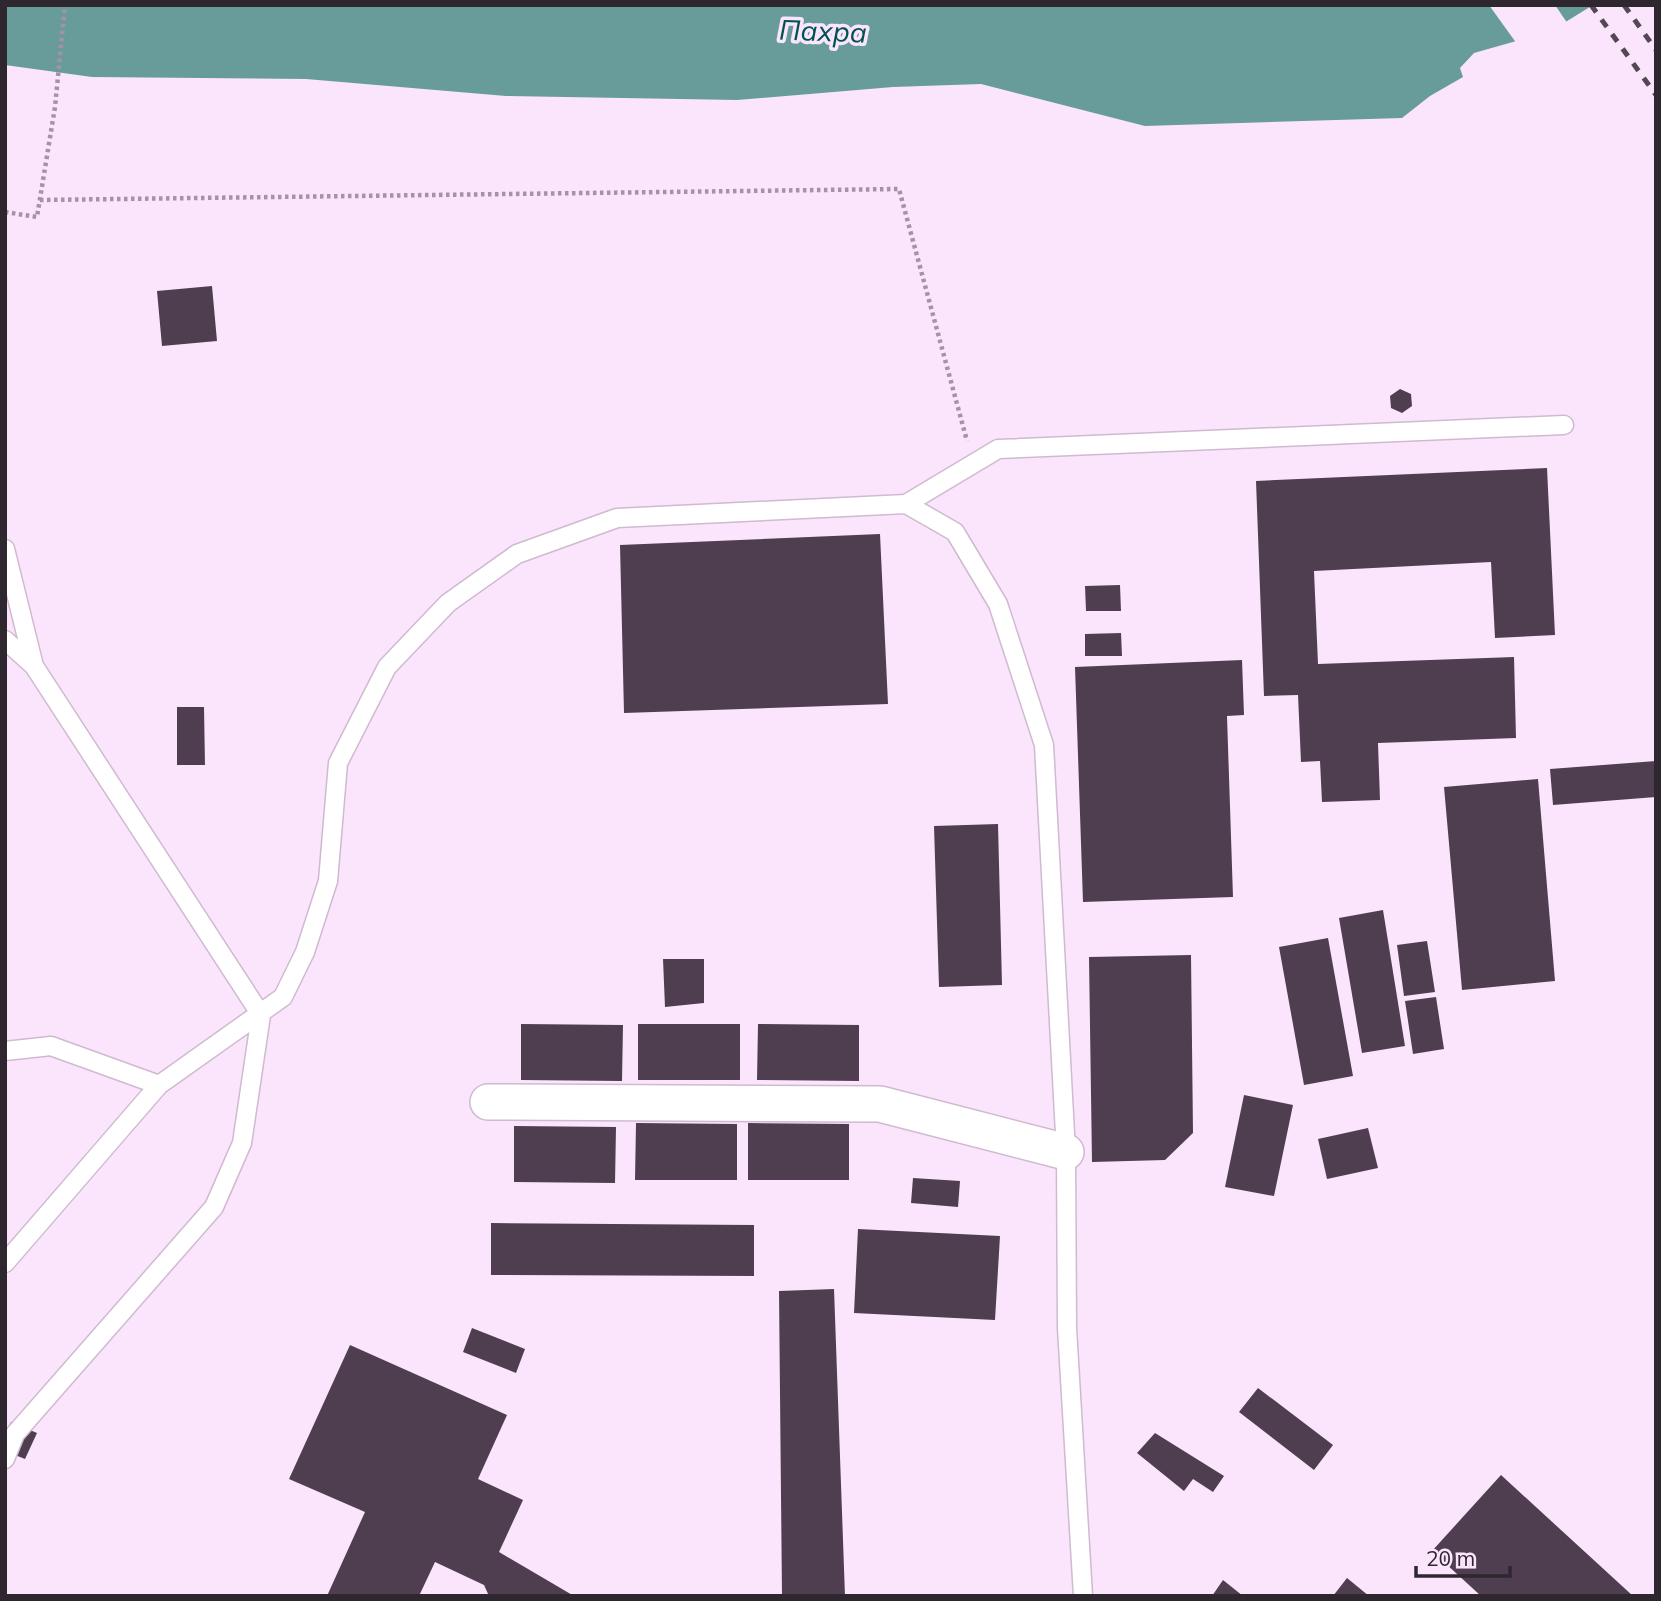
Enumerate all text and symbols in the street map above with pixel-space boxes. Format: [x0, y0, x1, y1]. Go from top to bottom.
water label: Пахра [778, 11, 868, 50]
scale bar [1416, 1534, 1510, 1578]
text: 20 m [1426, 1545, 1475, 1571]

